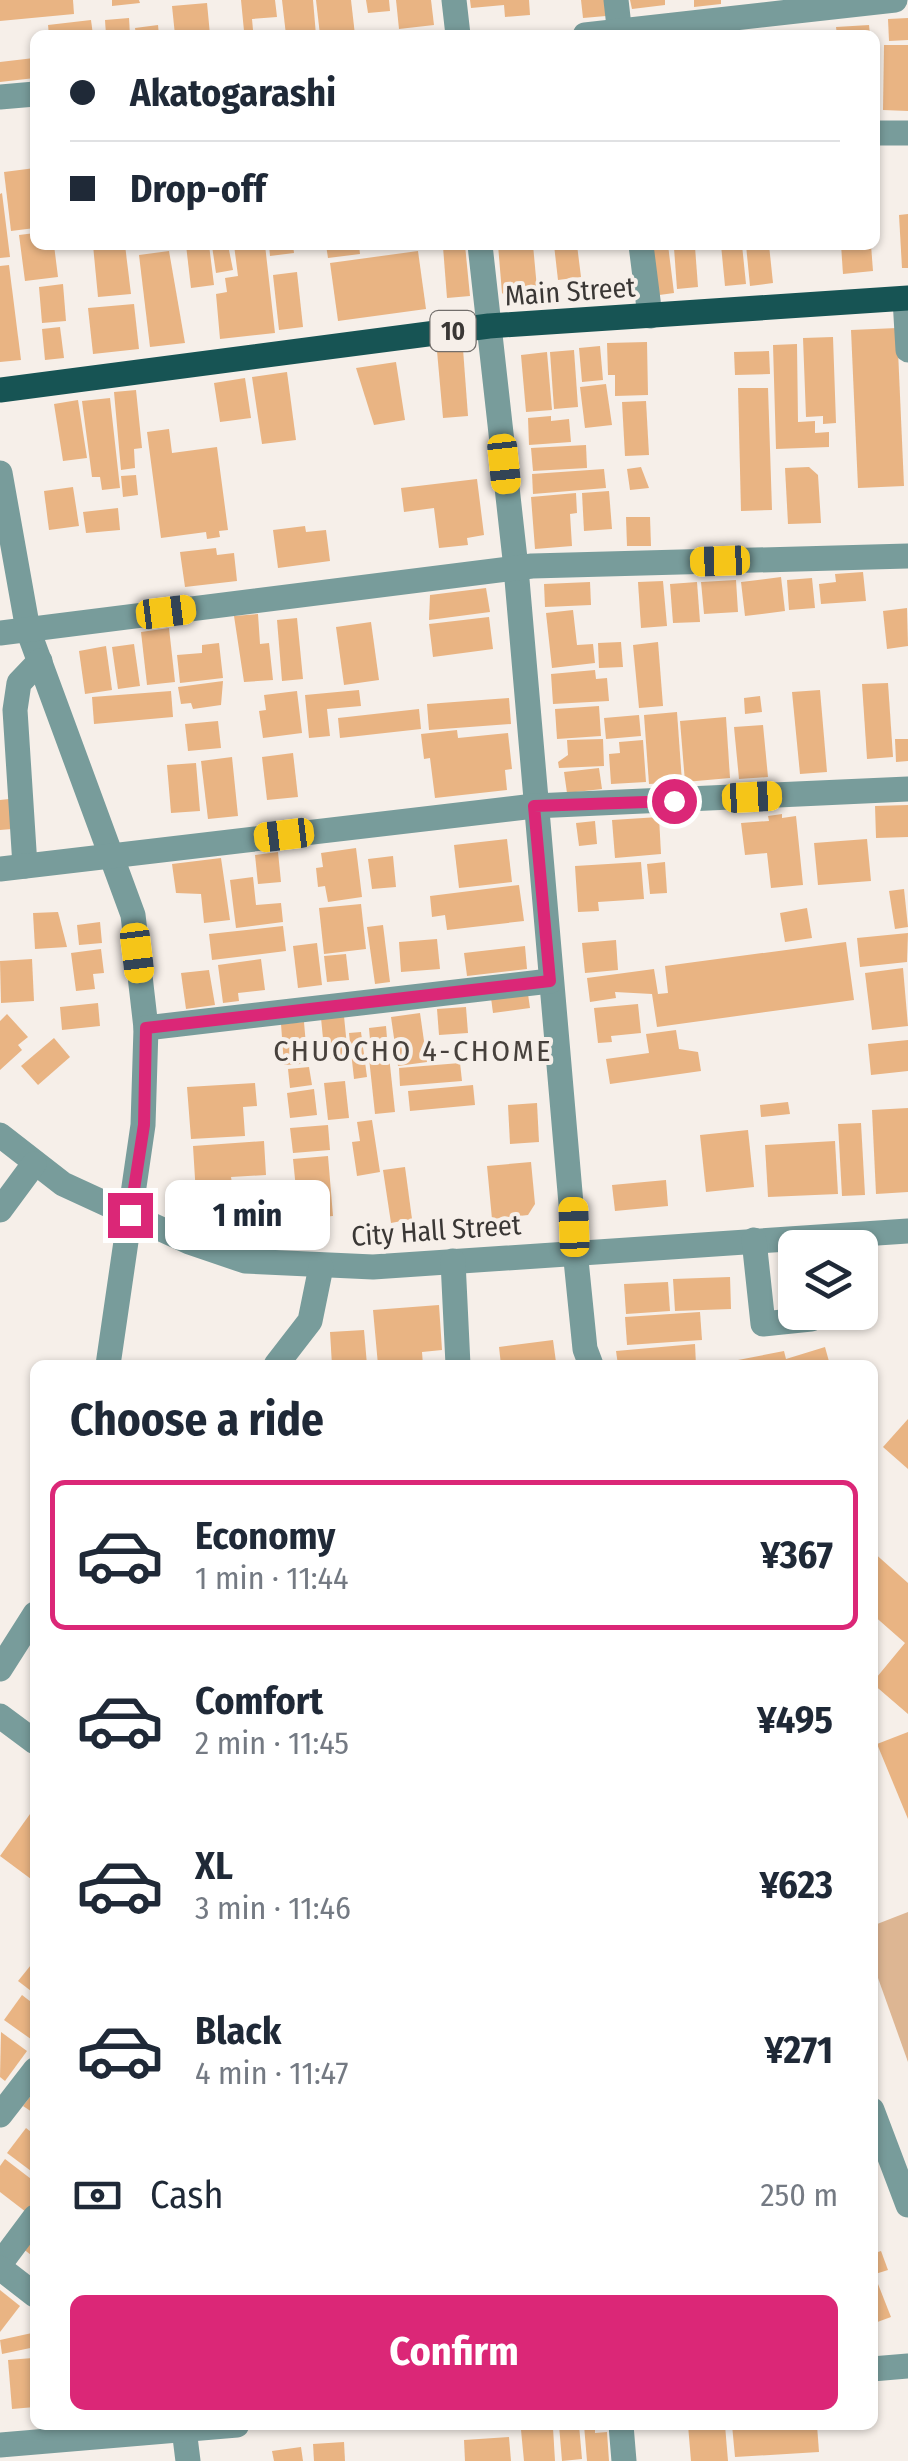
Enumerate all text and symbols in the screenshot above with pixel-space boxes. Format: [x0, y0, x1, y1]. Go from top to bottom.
text: Akatogarashi [130, 70, 336, 116]
text: Drop-off [130, 166, 266, 212]
street label: Main Street [504, 270, 637, 313]
road number: 10 [430, 311, 476, 351]
car [486, 433, 522, 495]
car [689, 545, 751, 577]
car [134, 593, 198, 631]
route start [652, 779, 697, 824]
car [721, 780, 783, 814]
car [252, 816, 316, 854]
car [118, 921, 156, 985]
district label: CHUOCHO 4-CHOME [273, 1033, 553, 1069]
callout: 1 min [165, 1180, 330, 1250]
route end [108, 1193, 153, 1238]
text: 1 min [213, 1196, 282, 1234]
car [558, 1196, 590, 1258]
street label: City Hall Street [350, 1208, 523, 1253]
map controls [778, 1230, 878, 1330]
button: layers [778, 1230, 878, 1330]
text: Choose a ride [70, 1393, 324, 1447]
icon: car [75, 1510, 165, 1600]
text: Economy [195, 1513, 335, 1559]
text: ¥367 [760, 1532, 833, 1578]
text: 1 min · 11:44 [195, 1559, 348, 1597]
icon: car [75, 1675, 165, 1765]
text: Comfort [195, 1678, 323, 1724]
text: ¥495 [757, 1697, 833, 1743]
text: 2 min · 11:45 [195, 1724, 349, 1762]
icon: car [75, 1840, 165, 1930]
text: XL [195, 1843, 233, 1889]
text: ¥623 [759, 1862, 833, 1908]
text: 3 min · 11:46 [195, 1889, 351, 1927]
icon: car [75, 2005, 165, 2095]
text: Black [195, 2008, 281, 2054]
text: ¥271 [764, 2027, 833, 2073]
text: 4 min · 11:47 [195, 2054, 348, 2092]
icon: cash [70, 2168, 125, 2223]
text: Cash [150, 2172, 224, 2218]
text: 250 m [760, 2176, 838, 2214]
button: Confirm [70, 2295, 838, 2410]

